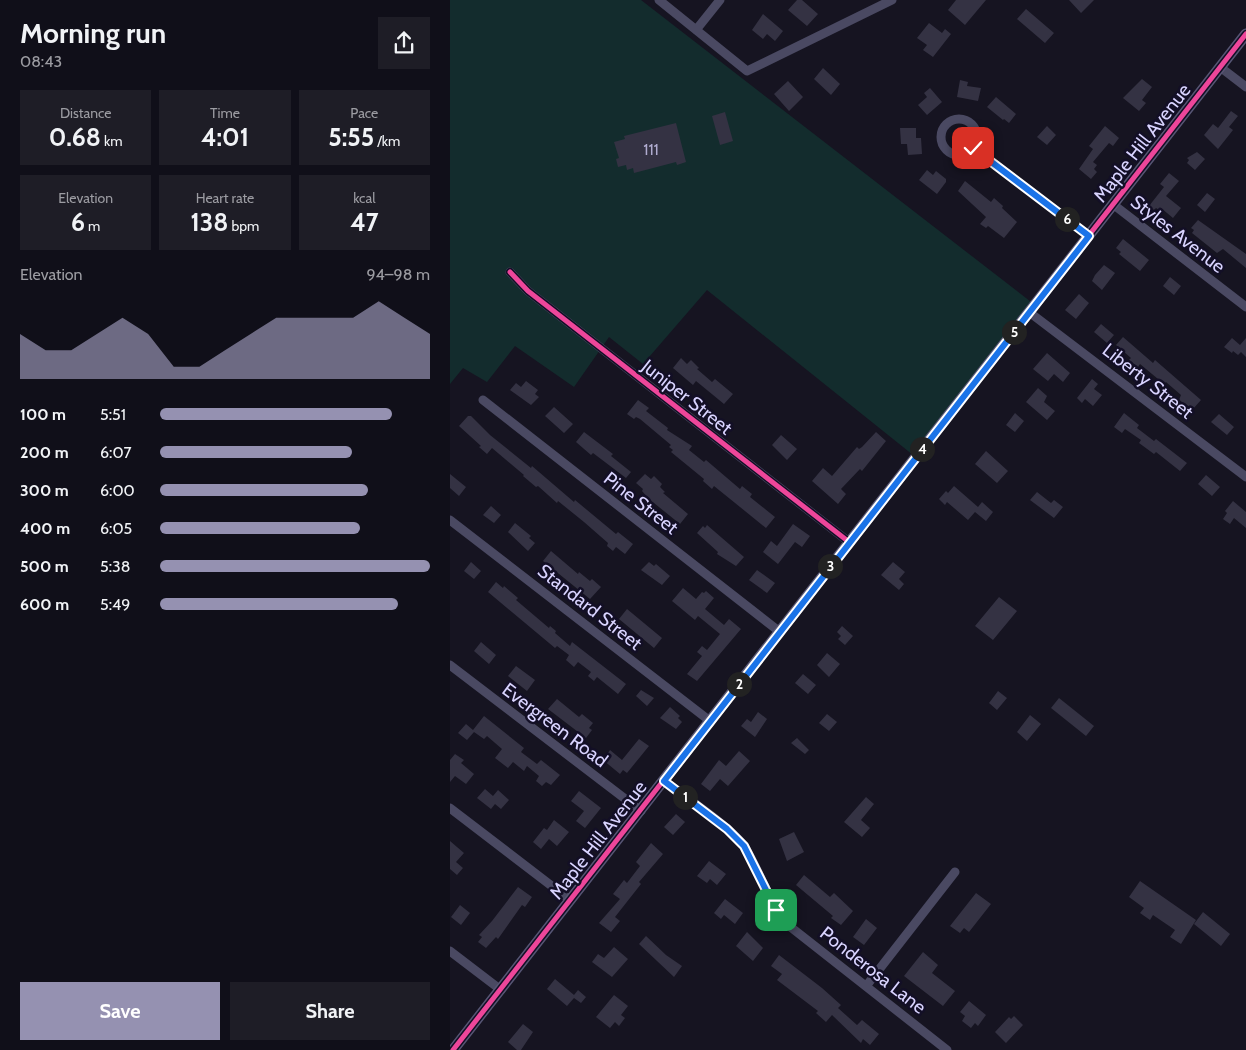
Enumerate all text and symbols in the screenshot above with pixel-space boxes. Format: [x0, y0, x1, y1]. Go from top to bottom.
text: Morning run [20, 16, 166, 50]
button: share [378, 17, 430, 69]
text: 08:43 [20, 52, 62, 71]
street label: Maple Hill Avenue [1089, 79, 1196, 207]
text: Distance [60, 104, 111, 122]
text: Time [210, 104, 240, 122]
text: Pace [350, 104, 378, 122]
text: 0.68 [49, 122, 101, 152]
text: 4:01 [201, 122, 249, 152]
text: 5:55 [328, 122, 374, 152]
pin [952, 127, 994, 169]
text: km [101, 132, 123, 150]
text: /km [374, 132, 400, 150]
icon: check [959, 134, 987, 162]
house number: 111 [643, 140, 659, 159]
text: Elevation [58, 189, 113, 207]
text: Heart rate [196, 189, 254, 207]
text: kcal [353, 189, 376, 207]
street label: Styles Avenue [1126, 190, 1230, 278]
pin: 6 [1054, 206, 1080, 232]
text: 6 [71, 207, 85, 237]
text: 138 [191, 207, 228, 237]
text: 47 [350, 207, 378, 237]
text: 6 [1064, 210, 1071, 228]
text: m [85, 217, 100, 235]
text: bpm [228, 217, 259, 235]
text: Elevation [20, 265, 83, 284]
text: 94–98 m [367, 265, 430, 284]
pin: 5 [1002, 320, 1026, 344]
text: 5 [1011, 323, 1018, 341]
street label: Liberty Street [1098, 338, 1198, 424]
street label: Juniper Street [636, 354, 737, 440]
text: 100 m [20, 405, 66, 424]
text: 5:51 [100, 405, 126, 424]
pin: 4 [910, 436, 934, 462]
text: 4 [918, 440, 927, 458]
text: 200 m [20, 443, 69, 462]
text: 6:07 [100, 443, 131, 462]
street label: Pine Street [599, 467, 683, 540]
text: 300 m [20, 481, 69, 500]
text: 6:00 [100, 481, 135, 500]
text: 400 m [20, 519, 70, 538]
text: 6:05 [100, 519, 132, 538]
pin: 3 [818, 554, 842, 578]
text: 500 m [20, 557, 69, 576]
text: 5:38 [100, 557, 130, 576]
text: 3 [827, 557, 834, 575]
street label: Standard Street [533, 559, 647, 655]
text: 600 m [20, 595, 69, 614]
text: 5:49 [100, 595, 130, 614]
pin: 2 [726, 672, 752, 696]
text: 2 [736, 675, 743, 693]
street label: Evergreen Road [498, 678, 612, 772]
street label: Maple Hill Avenue [545, 776, 652, 904]
pin: 1 [672, 784, 698, 810]
text: 1 [683, 788, 688, 806]
pin [755, 889, 797, 931]
icon: arrive [762, 896, 790, 924]
street label: Ponderosa Lane [815, 921, 931, 1019]
button: Save [20, 982, 220, 1040]
button: Share [230, 982, 430, 1040]

